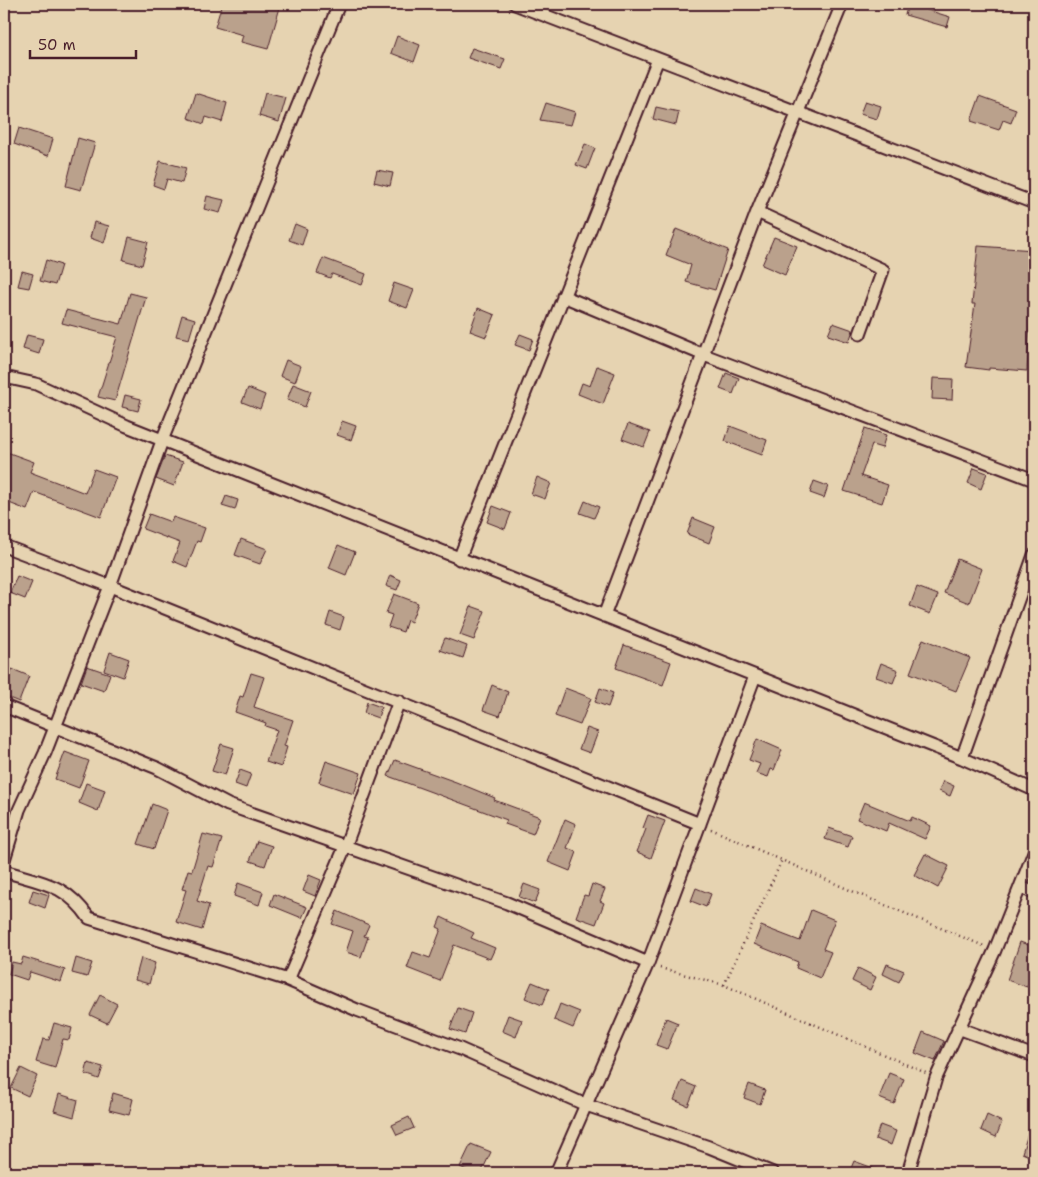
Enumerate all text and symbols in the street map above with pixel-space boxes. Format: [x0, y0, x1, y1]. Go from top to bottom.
scale bar [30, 28, 136, 60]
text: 50 m [38, 35, 76, 55]

